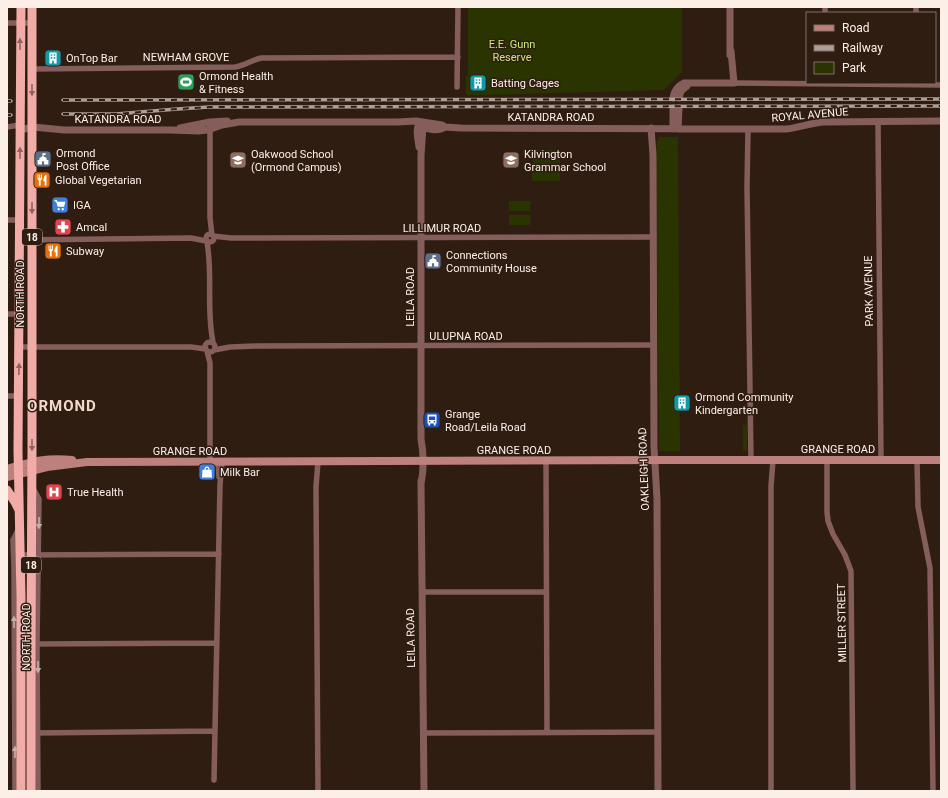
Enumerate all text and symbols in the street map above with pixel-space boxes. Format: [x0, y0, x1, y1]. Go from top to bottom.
legend [806, 12, 936, 84]
text: Road [842, 21, 870, 35]
one-way arrow [17, 37, 23, 50]
park label: E.E. Gunn Reserve [489, 38, 535, 64]
text: Railway [842, 41, 883, 55]
building icon: OnTop Bar [43, 48, 63, 68]
street label: NEWHAM GROVE [143, 51, 229, 64]
place label: OnTop Bar [66, 52, 118, 65]
text: Park [842, 61, 867, 75]
place label: Ormond Health & Fitness [199, 70, 273, 96]
sports icon: Ormond Health & Fitness [176, 72, 196, 92]
building icon: Batting Cages [468, 73, 488, 93]
place label: Batting Cages [491, 77, 560, 90]
one-way arrow [29, 84, 35, 97]
street label: ROYAL AVENUE [771, 105, 849, 125]
street label: KATANDRA ROAD [507, 111, 595, 124]
street label: KATANDRA ROAD [74, 113, 162, 126]
one-way arrow [17, 146, 23, 159]
place label: Ormond Post Office [56, 147, 110, 173]
place label: Oakwood School (Ormond Campus) [251, 148, 342, 174]
place label: Kilvington Grammar School [524, 148, 606, 174]
public building icon: Ormond Post Office [33, 149, 53, 169]
school or university icon: Oakwood School (Ormond Campus) [228, 150, 248, 170]
school or university icon: Kilvington Grammar School [501, 150, 521, 170]
restaurant icon: Global Vegetarian [32, 170, 52, 190]
place label: Global Vegetarian [55, 174, 142, 187]
supermarket icon: IGA [50, 195, 70, 215]
place label: IGA [73, 199, 91, 212]
one-way arrow [29, 202, 35, 215]
pharmacy icon: Amcal [53, 217, 73, 237]
place label: Amcal [76, 221, 107, 234]
street label: LILLIMUR ROAD [403, 222, 481, 235]
road number: 18 [22, 229, 42, 245]
restaurant icon: Subway [43, 241, 63, 261]
place label: Subway [66, 245, 105, 258]
place label: Connections Community House [446, 249, 537, 275]
public building icon: Connections Community House [423, 251, 443, 271]
street label: PARK AVENUE [862, 255, 876, 327]
street label: NORTH ROAD [14, 260, 27, 328]
street label: LEILA ROAD [404, 267, 417, 327]
street label: ULUPNA ROAD [429, 330, 503, 343]
one-way arrow [16, 362, 22, 375]
place label: Ormond Community Kindergarten [695, 391, 794, 417]
building icon: Ormond Community Kindergarten [672, 393, 692, 413]
district label: ORMOND [27, 397, 97, 415]
place label: Grange Road/Leila Road [445, 408, 526, 434]
bus stop icon: Grange Road/Leila Road [422, 410, 442, 430]
street label: OAKLEIGH ROAD [636, 427, 652, 511]
one-way arrow [29, 439, 35, 452]
street label: GRANGE ROAD [801, 443, 875, 456]
street label: GRANGE ROAD [477, 444, 551, 457]
street label: GRANGE ROAD [153, 445, 227, 458]
shop icon: Milk Bar [197, 462, 217, 482]
place label: Milk Bar [220, 466, 260, 479]
hospital icon: True Health [44, 482, 64, 502]
place label: True Health [67, 486, 124, 499]
one-way arrow [36, 517, 42, 530]
road number: 18 [21, 557, 41, 573]
street label: MILLER STREET [835, 583, 849, 663]
street label: NORTH ROAD [20, 603, 33, 671]
street label: LEILA ROAD [404, 608, 418, 668]
one-way arrow [11, 615, 17, 628]
one-way arrow [35, 661, 41, 674]
one-way arrow [12, 745, 18, 758]

